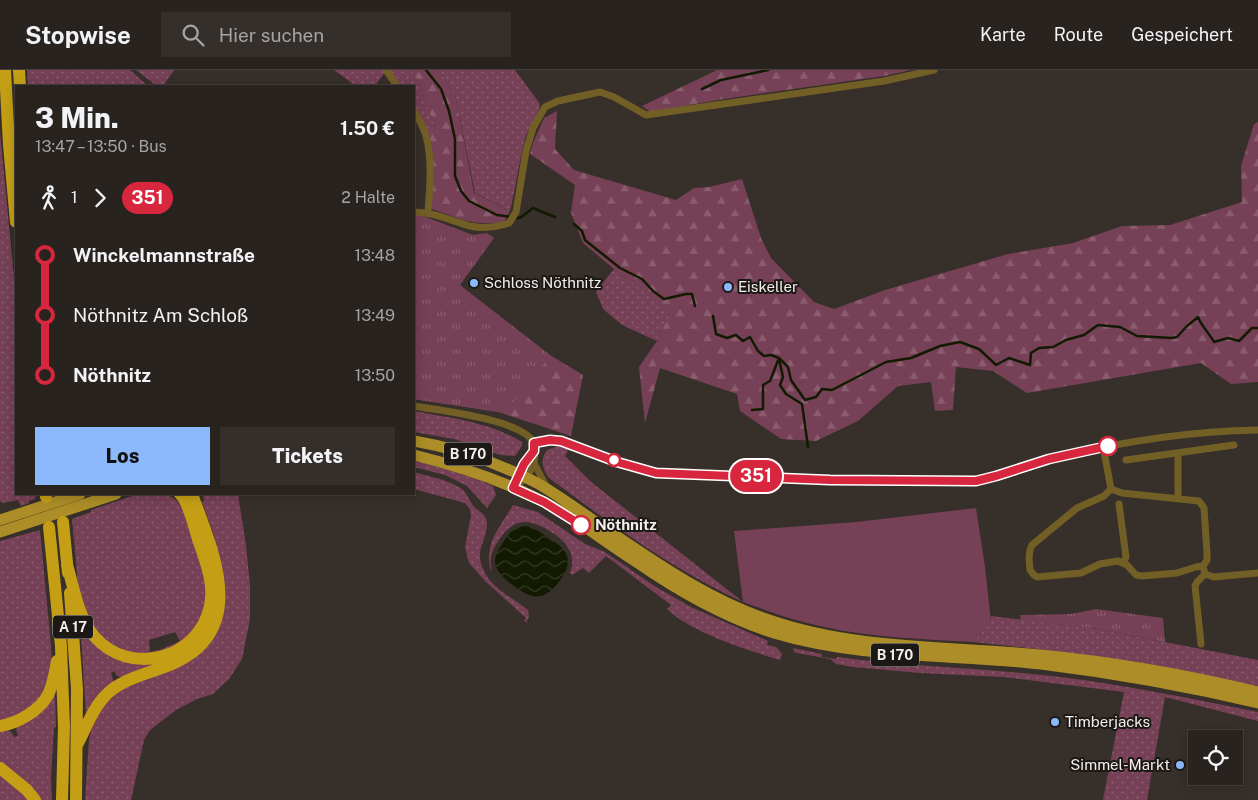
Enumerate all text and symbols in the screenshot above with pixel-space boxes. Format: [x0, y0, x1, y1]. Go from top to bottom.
search box [161, 12, 511, 57]
text: Stopwise [25, 21, 131, 49]
icon: search [179, 21, 207, 49]
text: Hier suchen [219, 24, 324, 46]
text: Karte [980, 24, 1026, 45]
text: Route [1054, 24, 1103, 45]
text: Gespeichert [1131, 24, 1233, 45]
text: 3 Min. [35, 101, 119, 134]
text: 1.50 € [340, 117, 395, 139]
text: 13:47 – 13:50 · Bus [35, 137, 167, 156]
icon: walk [35, 184, 63, 212]
icon: forward [86, 184, 114, 212]
text: 351 [132, 187, 163, 208]
text: 1 [71, 188, 78, 207]
text: 2 Halte [341, 188, 395, 207]
text: Winckelmannstraße [73, 244, 255, 266]
text: 13:48 [354, 246, 395, 265]
place label: Schloss Nöthnitz [484, 274, 601, 291]
marker: Schloss Nöthnitz [468, 277, 480, 289]
place label: Eiskeller [738, 278, 798, 295]
marker: Eiskeller [722, 281, 734, 293]
text: Nöthnitz Am Schloß [73, 304, 248, 326]
text: 13:49 [355, 306, 395, 325]
text: Nöthnitz [73, 364, 151, 386]
text: 13:50 [355, 366, 395, 385]
button: Los [35, 427, 210, 485]
button: Tickets [220, 427, 395, 485]
unlabelled marker [1098, 436, 1118, 456]
road number: B 170 [444, 442, 492, 466]
unlabelled marker [607, 453, 621, 467]
line badge: 351 [727, 460, 785, 492]
text: 351 [740, 465, 772, 486]
marker: Nöthnitz [571, 515, 591, 535]
place label: Nöthnitz [595, 516, 657, 533]
road number: A 17 [53, 616, 93, 638]
road number: B 170 [871, 644, 919, 666]
place label: Timberjacks [1065, 713, 1150, 730]
marker: Timberjacks [1049, 716, 1061, 728]
map controls [1188, 730, 1243, 785]
button: locate [1188, 730, 1243, 785]
place label: Simmel-Markt [1070, 756, 1170, 773]
marker: Simmel-Markt [1174, 759, 1186, 771]

